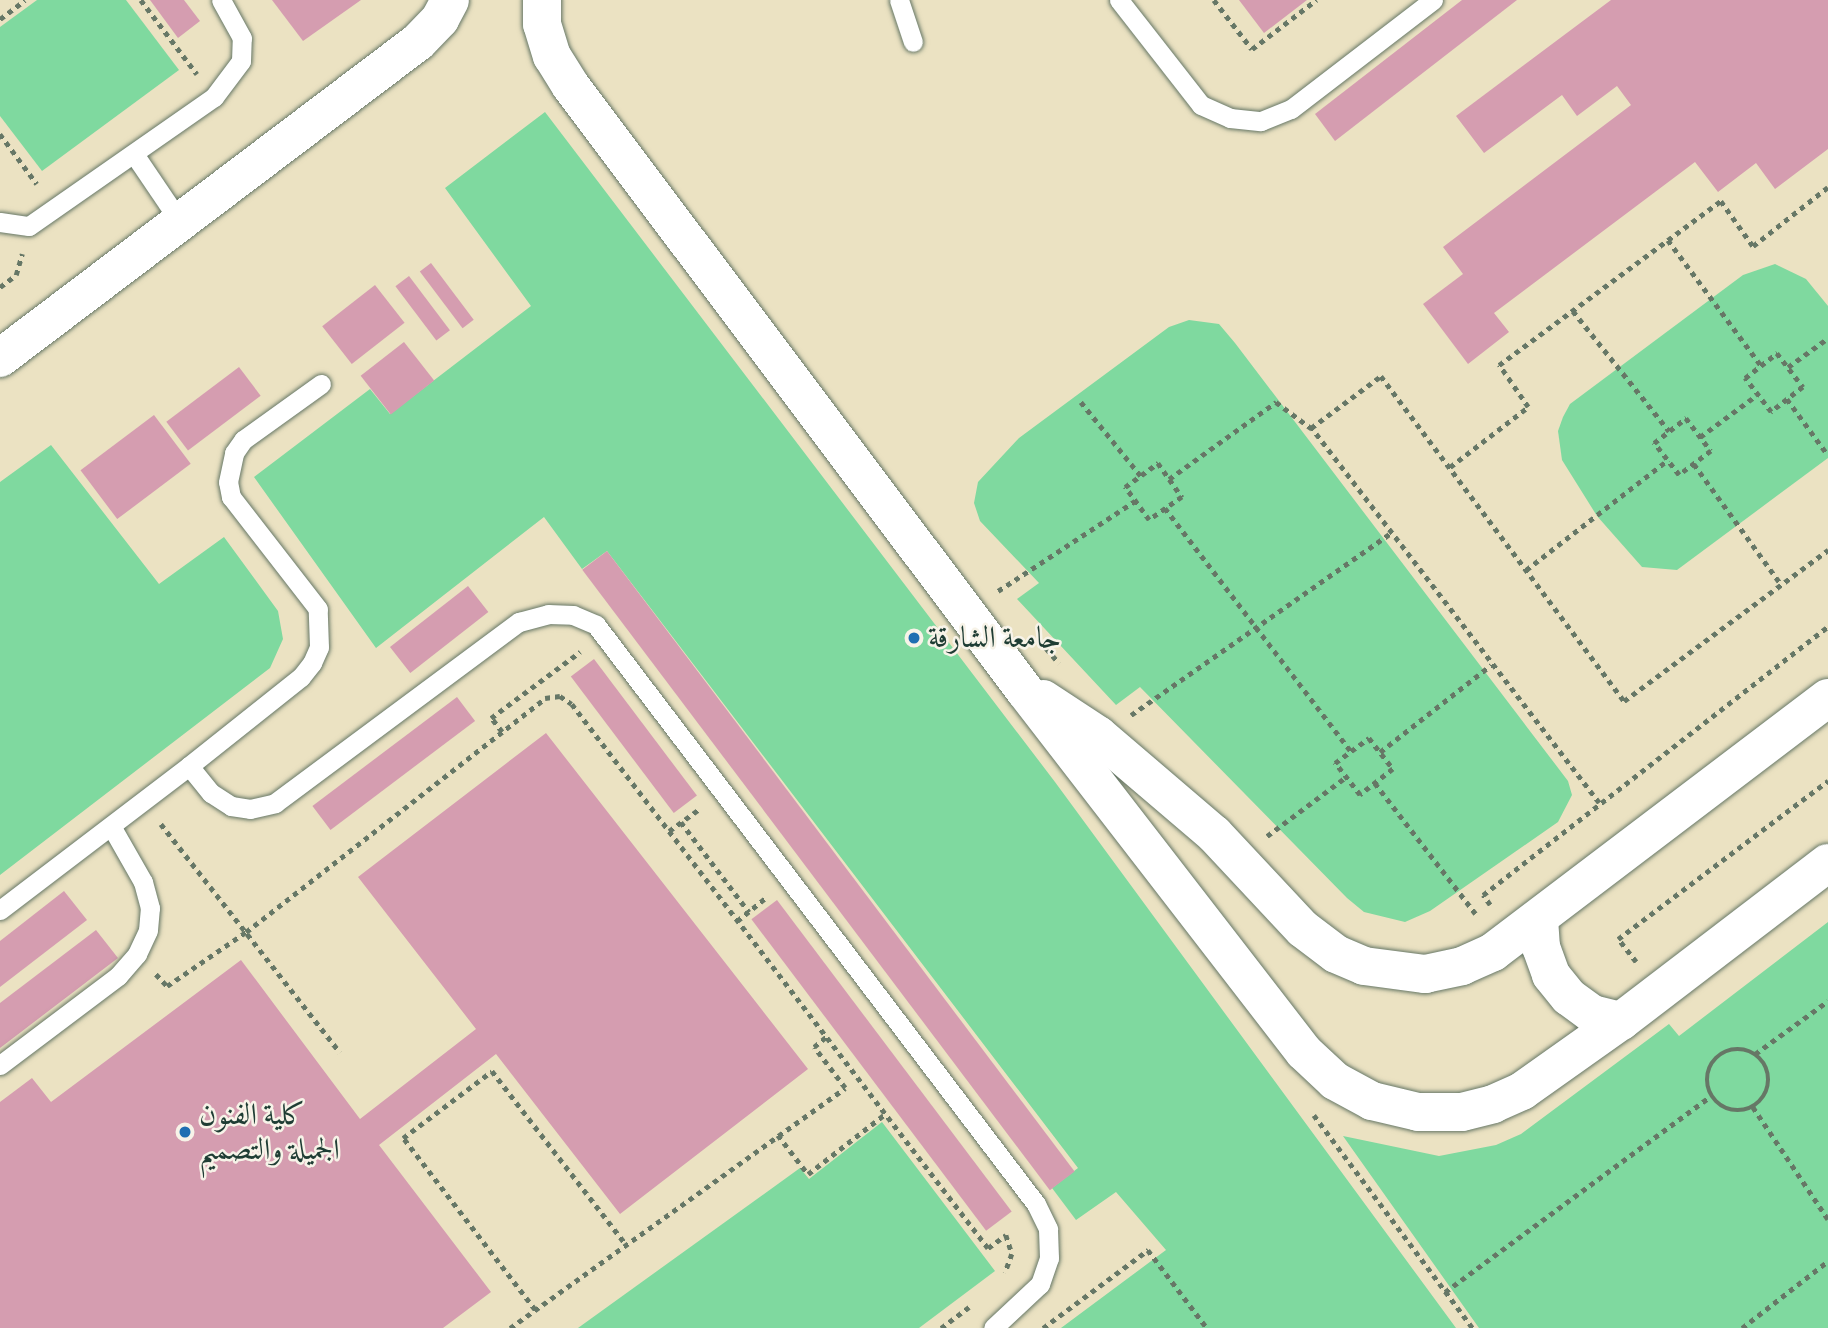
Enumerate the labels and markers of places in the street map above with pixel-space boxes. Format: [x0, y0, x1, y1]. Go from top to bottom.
place label: جامعة الشارقة [928, 620, 1061, 656]
marker: جامعة الشارقة [906, 630, 922, 646]
place label: كلية الفنون الجميلة والتصميم [199, 1097, 340, 1168]
marker: كلية الفنون الجميلة والتصميم [177, 1124, 193, 1140]

